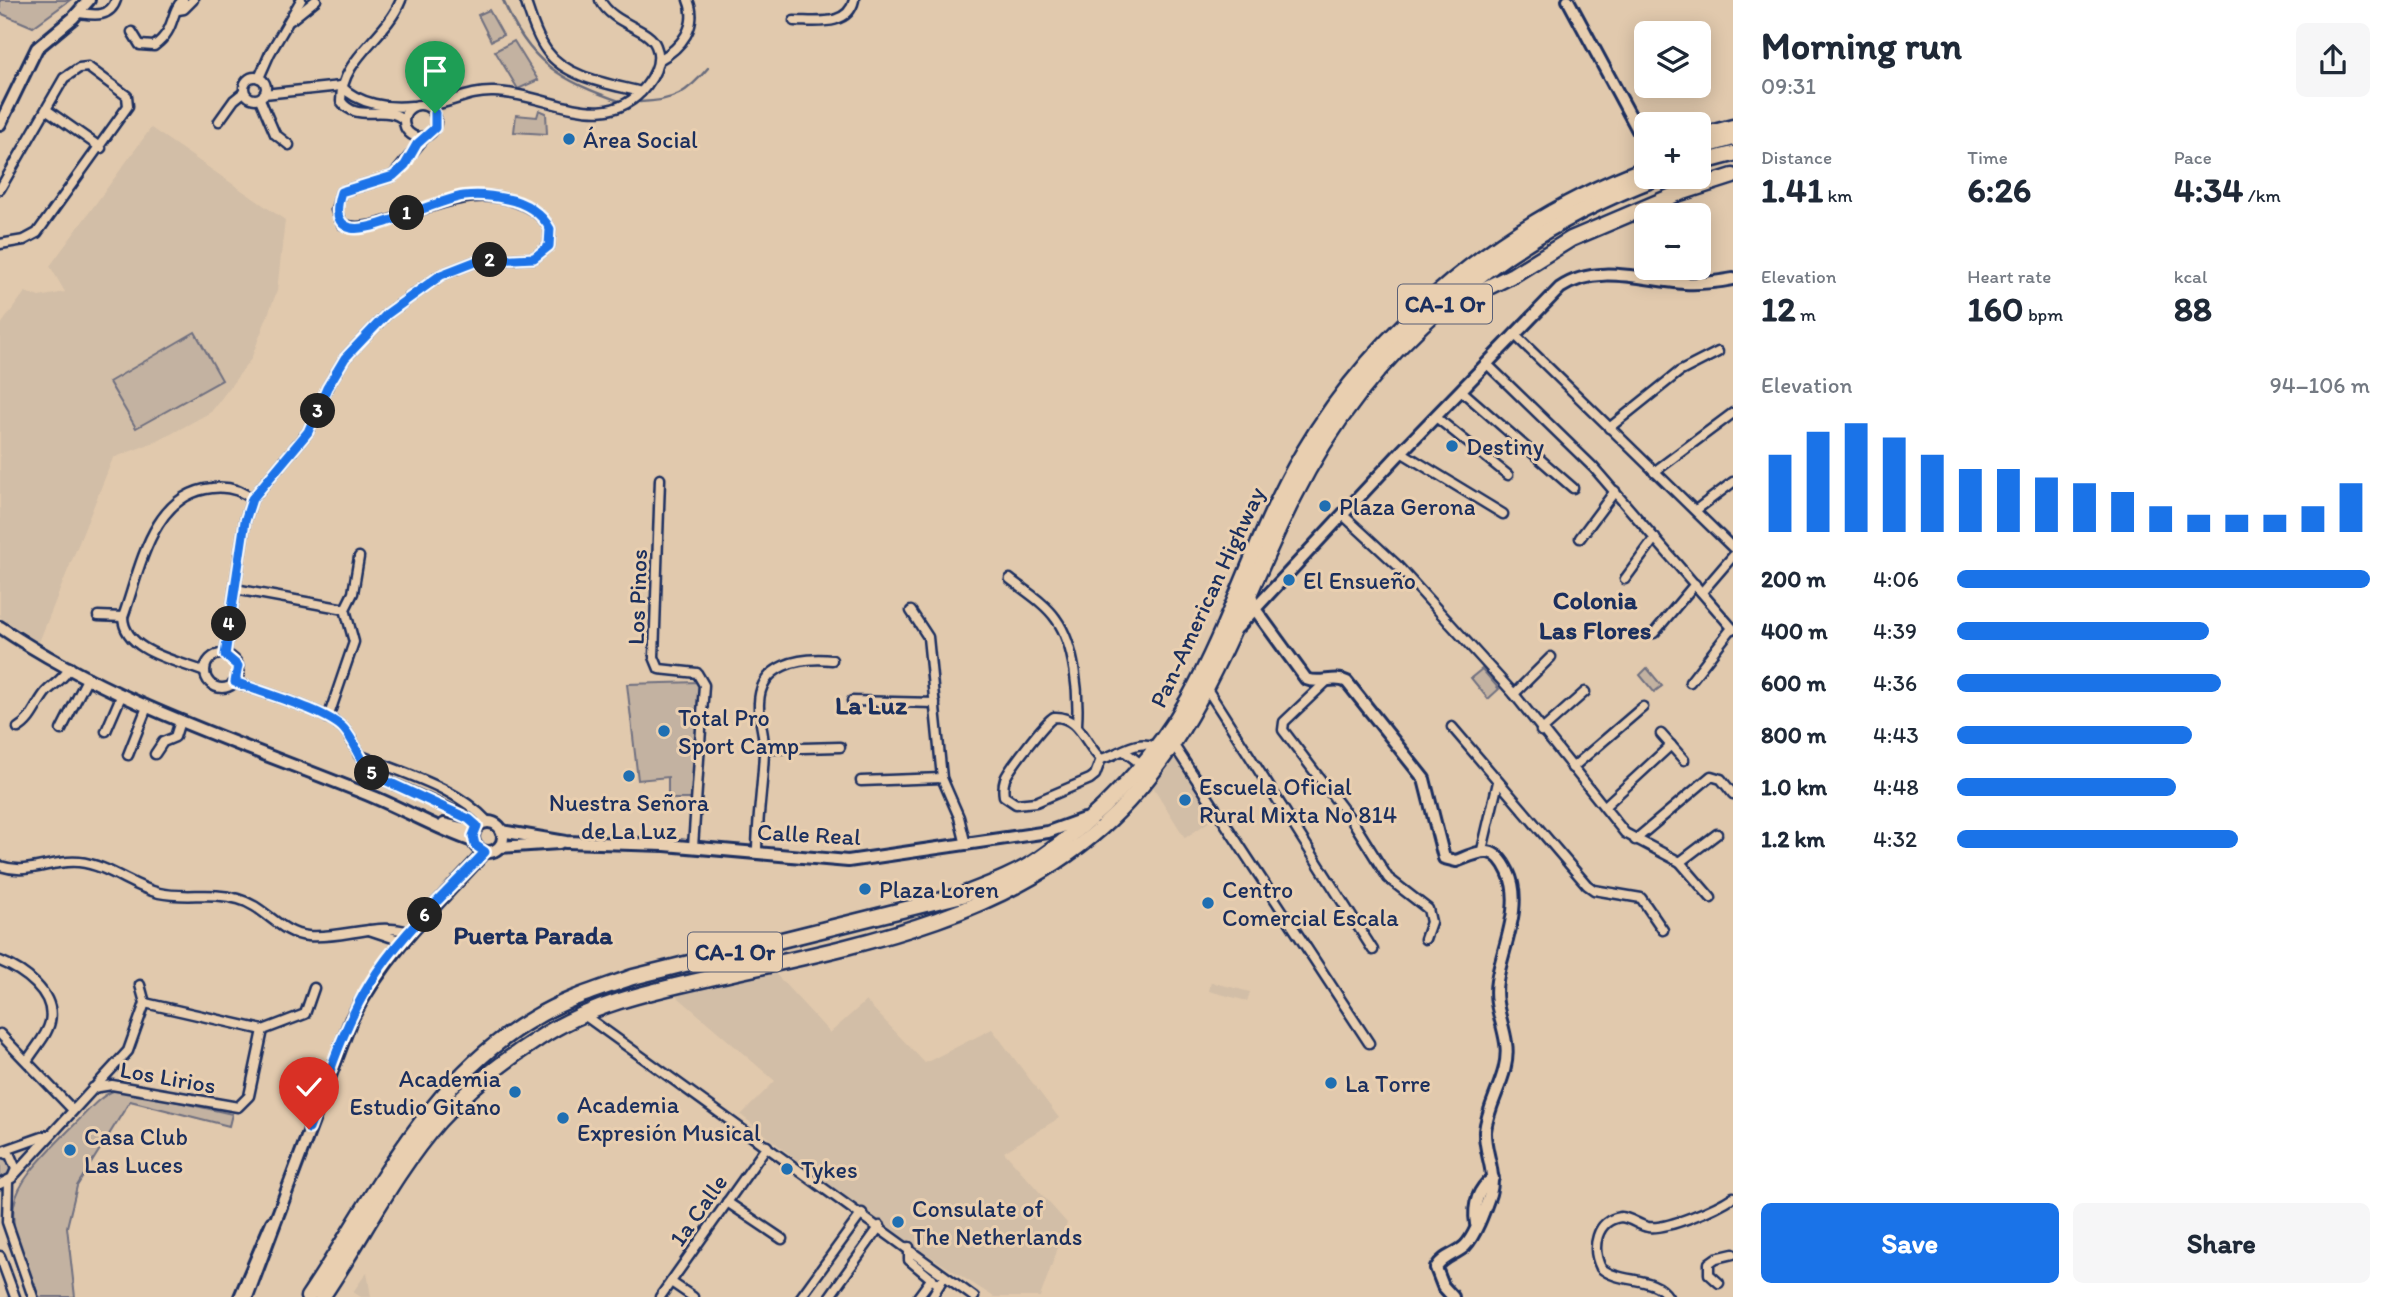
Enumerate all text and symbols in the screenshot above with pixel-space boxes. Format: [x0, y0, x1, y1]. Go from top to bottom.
map controls [1634, 21, 1711, 280]
button: layers [1634, 21, 1711, 98]
text: Morning run [1761, 23, 1962, 69]
button: share [2296, 23, 2370, 97]
pin [405, 41, 465, 113]
icon: arrive [416, 52, 454, 90]
text: 09:31 [1761, 72, 1816, 100]
button: + [1634, 112, 1711, 189]
place label: Área Social [583, 125, 698, 154]
marker: Área Social [561, 131, 577, 147]
text: Distance [1761, 146, 1832, 169]
text: Time [1967, 146, 2008, 169]
text: Pace [2174, 146, 2212, 169]
text: 1.41 [1761, 169, 1823, 211]
text: 6:26 [1967, 169, 2031, 211]
text: 4:34 [2174, 169, 2243, 211]
text: km [1823, 184, 1853, 207]
text: /km [2243, 184, 2281, 207]
pin: 1 [390, 196, 424, 230]
text: 1 [402, 201, 411, 224]
button: − [1634, 203, 1711, 280]
pin: 2 [472, 243, 508, 278]
text: 2 [485, 248, 495, 271]
text: Elevation [1761, 265, 1837, 288]
text: Heart rate [1967, 265, 2051, 288]
text: kcal [2174, 265, 2207, 288]
road number: CA-1 Or [1398, 284, 1492, 324]
text: 12 [1761, 288, 1796, 330]
text: 160 [1967, 288, 2024, 330]
text: 88 [2174, 288, 2212, 330]
text: m [1796, 303, 1816, 326]
text: bpm [2024, 303, 2063, 326]
text: Elevation [1761, 371, 1852, 399]
text: 94–106 m [2270, 371, 2370, 399]
pin: 3 [300, 394, 336, 428]
text: 3 [312, 399, 323, 422]
place label: Destiny [1466, 432, 1544, 461]
marker: Destiny [1444, 438, 1460, 454]
street label: Pan-American Highway [1143, 481, 1271, 712]
place label: Plaza Gerona [1339, 492, 1476, 521]
marker: Plaza Gerona [1317, 498, 1333, 514]
street label: Los Pinos [621, 548, 653, 646]
text: 200 m [1761, 565, 1826, 593]
text: 4:06 [1873, 565, 1919, 593]
place label: El Ensueño [1303, 566, 1416, 595]
marker: El Ensueño [1281, 572, 1297, 588]
district label: Colonia Las Flores [1539, 584, 1651, 646]
pin: 4 [212, 606, 246, 642]
text: 4 [223, 612, 234, 635]
text: 400 m [1761, 617, 1828, 645]
text: 4:39 [1873, 617, 1917, 645]
text: 600 m [1761, 669, 1826, 697]
text: 4:36 [1873, 669, 1917, 697]
district label: La Luz [835, 689, 908, 721]
place label: Total Pro Sport Camp [678, 703, 799, 760]
text: 800 m [1761, 721, 1826, 749]
text: 4:43 [1873, 721, 1919, 749]
marker: Total Pro Sport Camp [656, 723, 672, 739]
pin: 5 [354, 756, 390, 790]
text: 5 [367, 761, 376, 784]
marker: Nuestra Señora de La Luz [621, 768, 637, 784]
place label: Escuela Oficial Rural Mixta No 814 [1199, 772, 1397, 829]
text: 1.0 km [1761, 773, 1827, 801]
text: 4:48 [1873, 773, 1919, 801]
place label: Nuestra Señora de La Luz [549, 788, 710, 845]
marker: Escuela Oficial Rural Mixta No 814 [1177, 792, 1193, 808]
street label: Calle Real [756, 817, 862, 851]
text: 1.2 km [1761, 825, 1825, 853]
text: 4:32 [1873, 825, 1917, 853]
place label: Plaza Loren [879, 875, 999, 904]
place label: Centro Comercial Escala [1222, 875, 1399, 932]
marker: Plaza Loren [857, 881, 873, 897]
marker: Centro Comercial Escala [1200, 895, 1216, 911]
pin: 6 [408, 898, 442, 932]
text: 6 [419, 903, 430, 926]
district label: Puerta Parada [453, 919, 613, 951]
road number: CA-1 Or [688, 932, 782, 972]
street label: Los Lirios [118, 1054, 218, 1100]
pin [279, 1057, 339, 1129]
place label: Academia Estudio Gitano [350, 1064, 501, 1121]
icon: check [290, 1068, 328, 1106]
place label: La Torre [1345, 1069, 1431, 1098]
marker: La Torre [1323, 1075, 1339, 1091]
marker: Academia Estudio Gitano [507, 1084, 523, 1100]
place label: Academia Expresión Musical [577, 1090, 761, 1147]
marker: Academia Expresión Musical [555, 1110, 571, 1126]
place label: Casa Club Las Luces [84, 1122, 188, 1179]
marker: Casa Club Las Luces [62, 1142, 78, 1158]
place label: Tykes [801, 1155, 858, 1184]
marker: Tykes [779, 1161, 795, 1177]
street label: 1a Calle [663, 1168, 733, 1252]
place label: Consulate of The Netherlands [912, 1194, 1083, 1251]
button: Save [1761, 1203, 2059, 1283]
button: Share [2073, 1203, 2370, 1283]
marker: Consulate of The Netherlands [890, 1214, 906, 1230]

